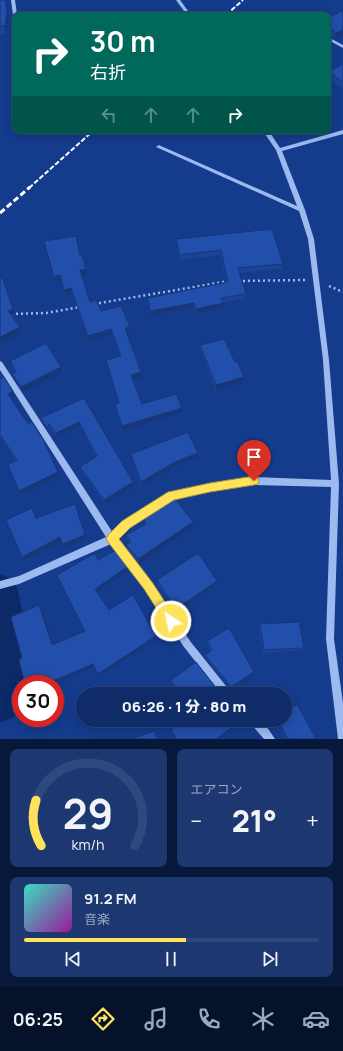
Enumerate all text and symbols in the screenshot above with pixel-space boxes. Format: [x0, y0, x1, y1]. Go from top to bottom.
text: 30 m [90, 22, 155, 60]
icon: right [24, 28, 76, 80]
text: 右折 [90, 60, 126, 84]
icon: left [98, 104, 120, 126]
icon: ahead [140, 104, 162, 126]
icon: ahead [182, 104, 204, 126]
icon: right [224, 104, 246, 126]
pin [237, 440, 271, 481]
icon: arrive [243, 446, 265, 468]
position arrow [150, 600, 192, 642]
speed limit sign: 30 [12, 675, 64, 727]
text: 06:26 · 1 分 · 80 m [122, 696, 246, 717]
text: エアコン [191, 780, 243, 798]
text: 29 [63, 785, 114, 841]
text: 21° [232, 800, 277, 841]
text: − [191, 806, 202, 836]
text: + [306, 806, 319, 836]
text: km/h [72, 835, 105, 854]
text: 91.2 FM [84, 888, 136, 909]
text: 音楽 [84, 910, 110, 928]
icon: previous [62, 948, 84, 970]
icon: pause [160, 948, 182, 970]
icon: next [259, 948, 281, 970]
icon: directions [89, 1005, 117, 1033]
icon: music [142, 1005, 170, 1033]
icon: phone [195, 1005, 223, 1033]
icon: climate [249, 1005, 277, 1033]
icon: car [302, 1005, 330, 1033]
text: 06:25 [13, 1007, 63, 1031]

